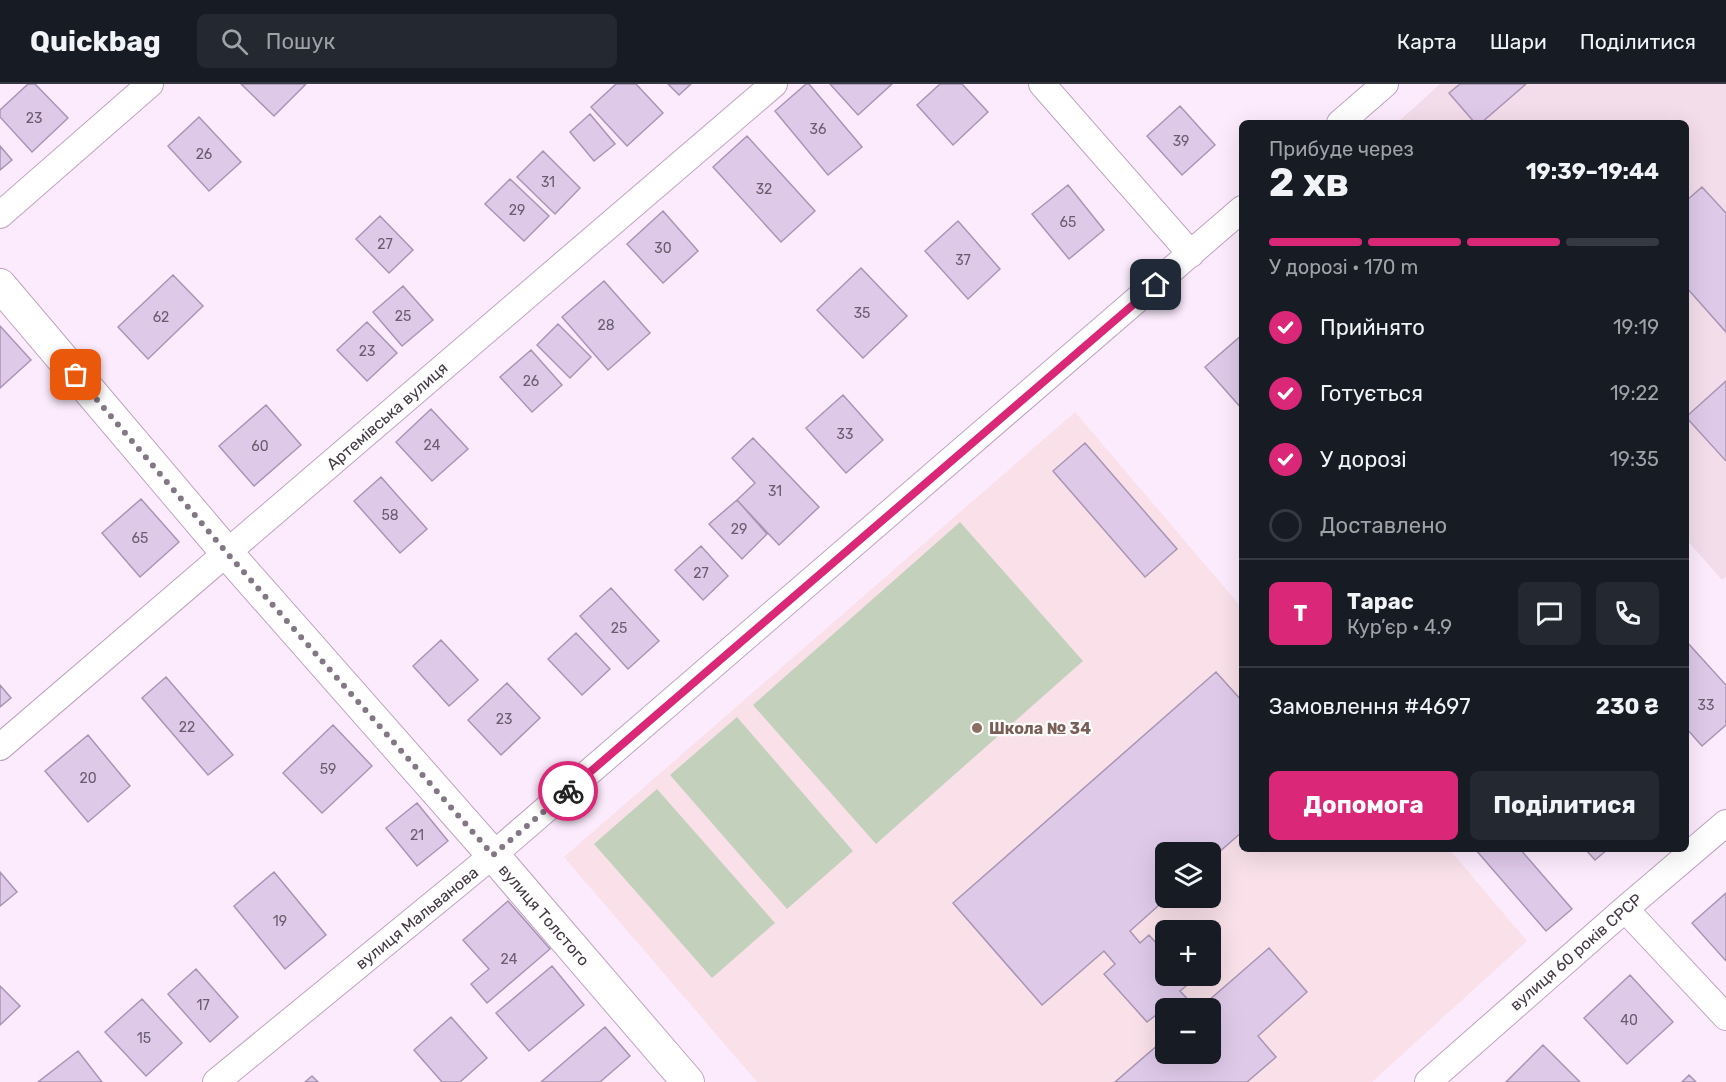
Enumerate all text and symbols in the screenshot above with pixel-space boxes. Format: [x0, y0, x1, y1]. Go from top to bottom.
search box [197, 14, 617, 68]
text: Quickbag [30, 25, 161, 58]
icon: search [218, 25, 251, 58]
text: Пошук [266, 28, 335, 55]
text: Карта [1397, 29, 1457, 54]
text: Шари [1490, 29, 1547, 54]
text: Поділитися [1580, 29, 1696, 54]
house number: 23 [26, 110, 42, 127]
house number: 36 [810, 121, 826, 138]
house number: 39 [1173, 133, 1189, 150]
text: Прибуде через [1269, 137, 1414, 161]
house number: 26 [196, 146, 212, 163]
text: 19:39–19:44 [1526, 158, 1659, 185]
text: 2 хв [1269, 160, 1349, 206]
house number: 31 [541, 174, 555, 191]
house number: 32 [756, 181, 772, 198]
house number: 29 [509, 202, 525, 219]
house number: 65 [1060, 214, 1076, 231]
house number: 27 [377, 236, 393, 253]
house number: 30 [654, 240, 672, 257]
house number: 37 [955, 252, 971, 269]
text: У дорозі · 170 m [1269, 255, 1418, 279]
pin [1130, 259, 1181, 310]
icon: home [1139, 268, 1172, 301]
house number: 35 [854, 305, 870, 322]
house number: 25 [395, 308, 411, 325]
house number: 62 [153, 309, 169, 326]
icon: check [1269, 311, 1302, 344]
text: Прийнято [1320, 314, 1425, 341]
text: 19:19 [1613, 315, 1659, 339]
house number: 28 [597, 317, 615, 334]
house number: 23 [359, 343, 375, 360]
pin [50, 349, 101, 400]
icon: bag [59, 358, 92, 391]
street label: Артемівська вулиця [323, 358, 451, 474]
house number: 26 [523, 373, 539, 390]
icon: check [1269, 377, 1302, 410]
text: Готується [1320, 380, 1423, 407]
text: 19:22 [1610, 381, 1659, 405]
house number: 33 [837, 426, 853, 443]
house number: 24 [424, 437, 441, 454]
house number: 60 [251, 438, 269, 455]
icon: check [1269, 443, 1302, 476]
text: У дорозі [1320, 446, 1407, 473]
text: 19:35 [1610, 447, 1659, 471]
house number: 31 [768, 483, 782, 500]
house number: 58 [381, 507, 399, 524]
text: Доставлено [1320, 512, 1447, 539]
house number: 29 [731, 521, 747, 538]
house number: 65 [132, 530, 148, 547]
house number: 27 [693, 565, 709, 582]
button: chat [1518, 582, 1581, 645]
button: phone [1596, 582, 1659, 645]
text: Тарас [1347, 588, 1414, 615]
text: Т [1294, 600, 1307, 627]
text: Кур’єр · 4.9 [1347, 615, 1452, 639]
house number: 25 [611, 620, 627, 637]
text: Замовлення #4697 [1269, 693, 1471, 720]
text: 230 ₴ [1596, 693, 1659, 720]
house number: 33 [1698, 697, 1714, 714]
house number: 23 [496, 711, 512, 728]
house number: 22 [179, 719, 195, 736]
place label: Школа № 34 [989, 719, 1091, 738]
marker: Школа № 34 [970, 721, 984, 735]
house number: 59 [320, 761, 336, 778]
courier [538, 761, 598, 821]
house number: 20 [79, 770, 97, 787]
button: Допомога [1269, 771, 1458, 840]
button: Поділитися [1470, 771, 1659, 840]
icon: bike [552, 775, 585, 808]
house number: 21 [410, 827, 424, 844]
map controls [1155, 842, 1221, 1064]
button: layers [1155, 842, 1221, 908]
street label: вулиця Толстого [495, 860, 593, 970]
street label: вулиця Мальванова [352, 863, 482, 973]
street label: вулиця 60 років СРСР [1506, 890, 1646, 1014]
house number: 19 [273, 913, 287, 930]
button: + [1155, 920, 1221, 986]
house number: 24 [501, 951, 518, 968]
house number: 17 [196, 997, 210, 1014]
button: − [1155, 998, 1221, 1064]
house number: 40 [1620, 1012, 1638, 1029]
house number: 15 [137, 1030, 151, 1047]

